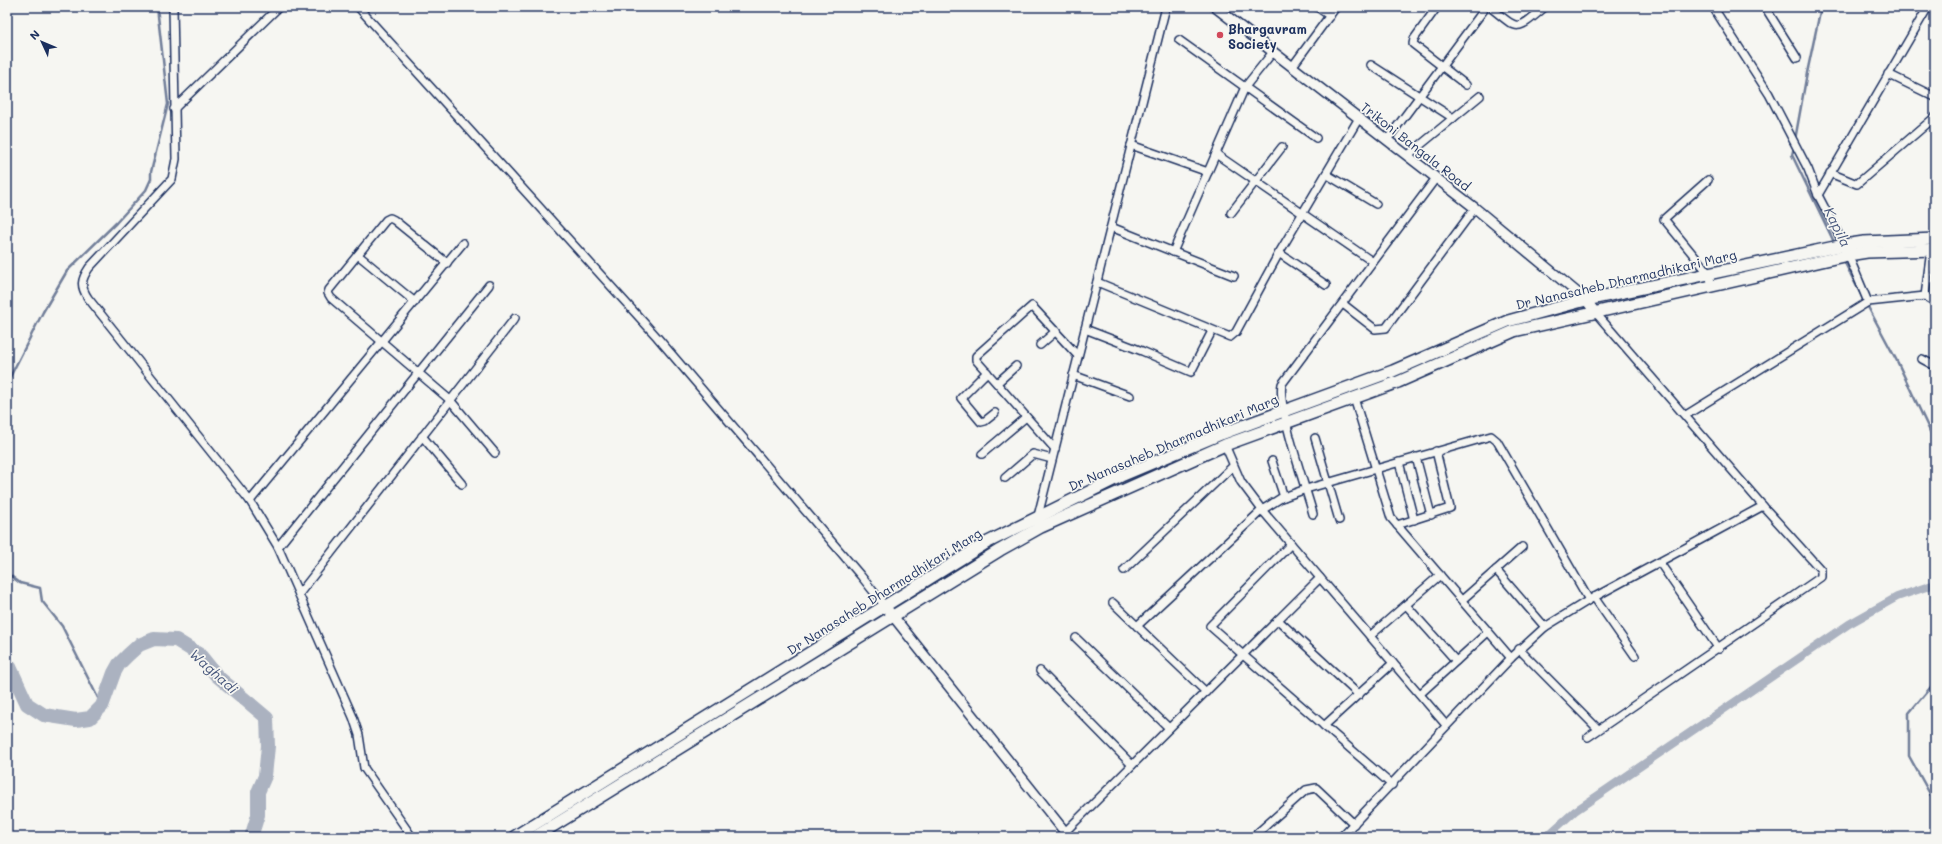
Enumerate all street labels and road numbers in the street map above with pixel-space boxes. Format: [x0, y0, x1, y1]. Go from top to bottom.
street label: Trikoni Bangala Road [1358, 98, 1474, 194]
street label: Dr Nanasaheb Dharmadhikari Marg [1514, 245, 1738, 313]
street label: Dr Nanasaheb Dharmadhikari Marg [1066, 390, 1280, 494]
street label: Dr Nanasaheb Dharmadhikari Marg [784, 524, 984, 658]

